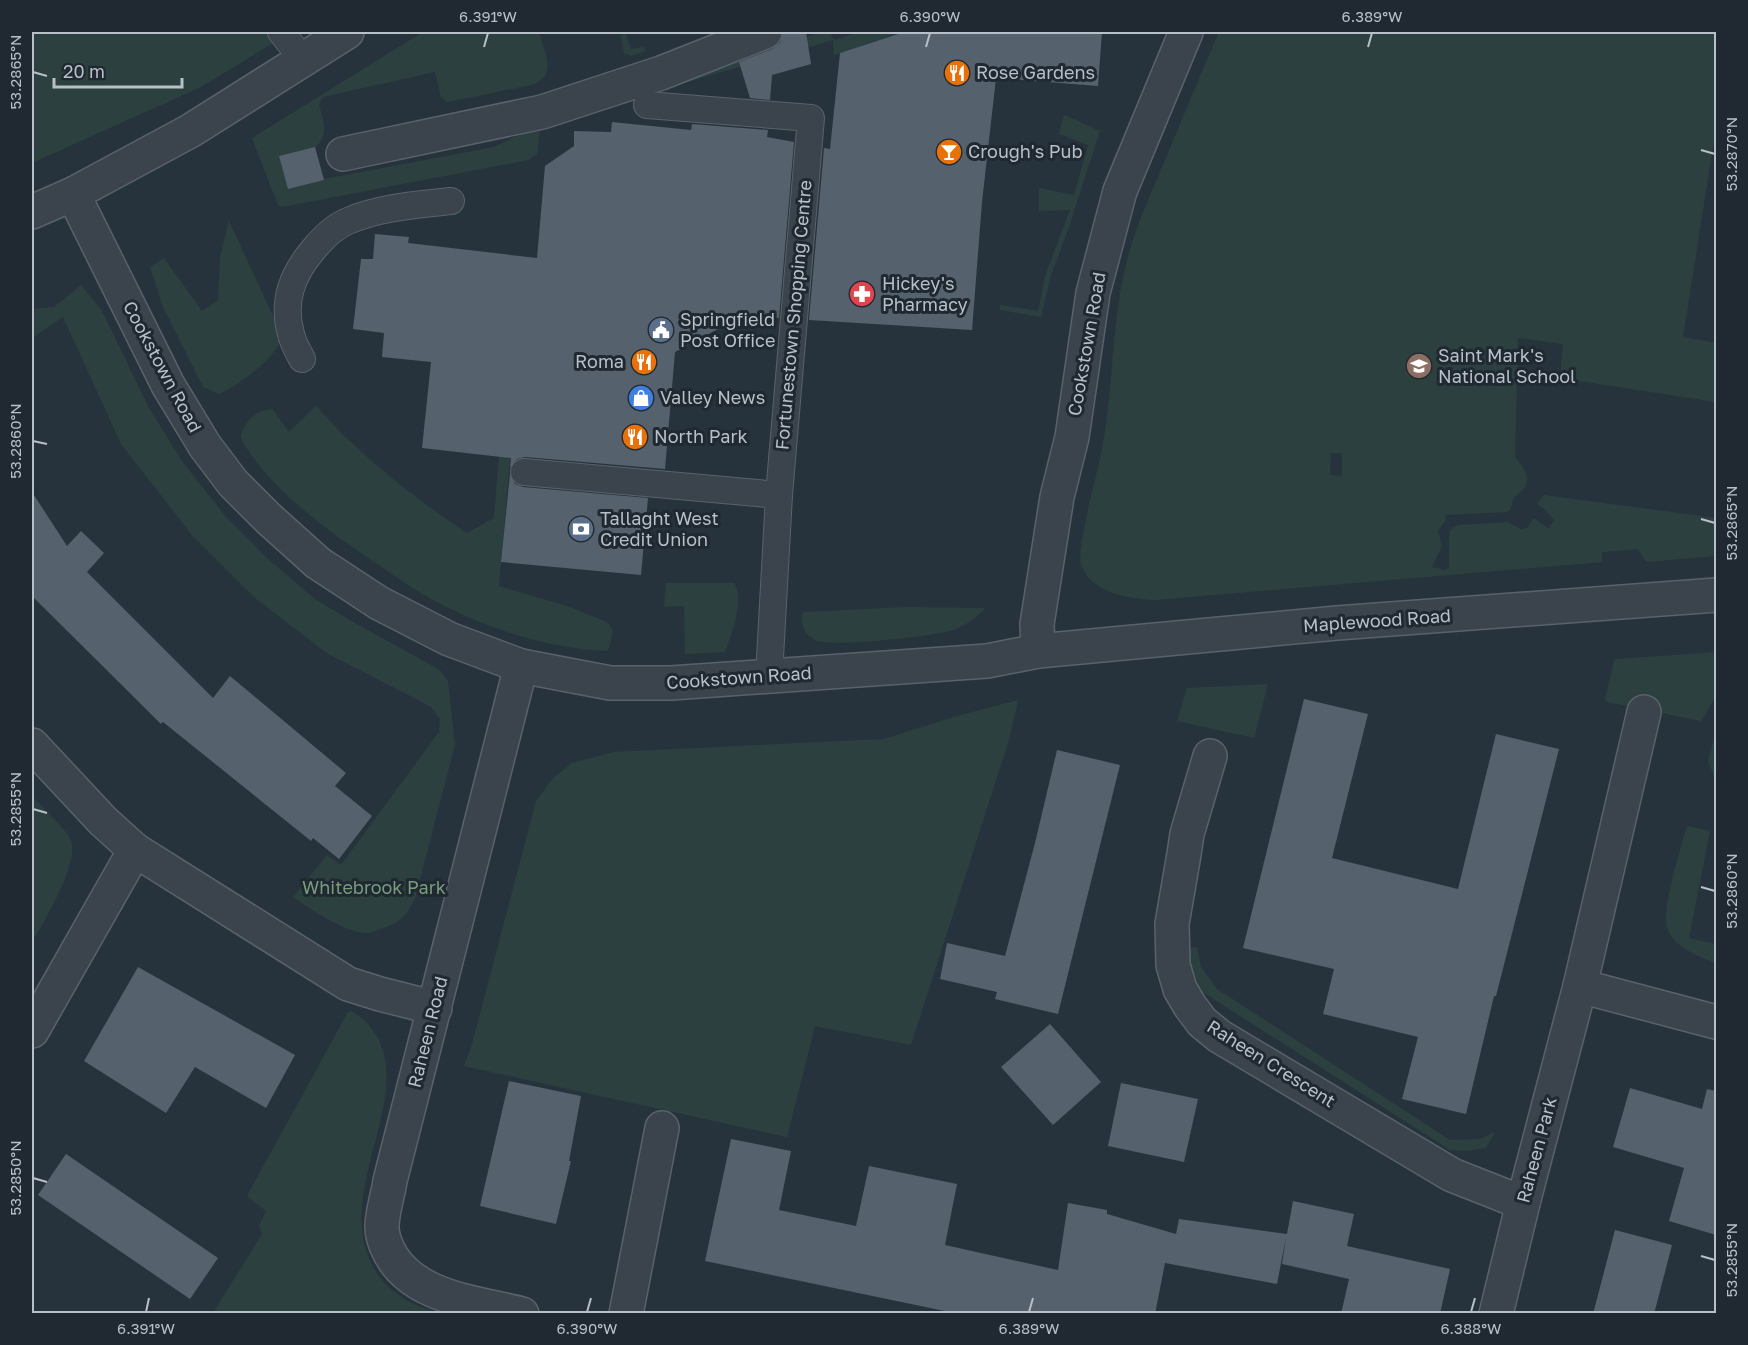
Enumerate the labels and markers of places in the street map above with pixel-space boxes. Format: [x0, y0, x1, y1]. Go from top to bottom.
restaurant icon: Rose Gardens [942, 58, 972, 88]
place label: Rose Gardens [976, 61, 1095, 83]
bar icon: Crough's Pub [934, 137, 964, 167]
place label: Crough's Pub [968, 140, 1082, 162]
place label: Hickey's Pharmacy [882, 272, 968, 315]
pharmacy icon: Hickey's Pharmacy [847, 279, 877, 309]
place label: Springfield Post Office [680, 308, 775, 351]
public building icon: Springfield Post Office [646, 315, 676, 345]
place label: Saint Mark's National School [1438, 344, 1576, 387]
restaurant icon: Roma [629, 347, 659, 377]
place label: Roma [575, 350, 624, 372]
school or university icon: Saint Mark's National School [1404, 351, 1434, 381]
shop icon: Valley News [626, 383, 656, 413]
place label: Valley News [660, 386, 765, 408]
restaurant icon: North Park [620, 422, 650, 452]
place label: North Park [654, 425, 748, 447]
place label: Tallaght West Credit Union [600, 507, 719, 550]
bank icon: Tallaght West Credit Union [566, 514, 596, 544]

